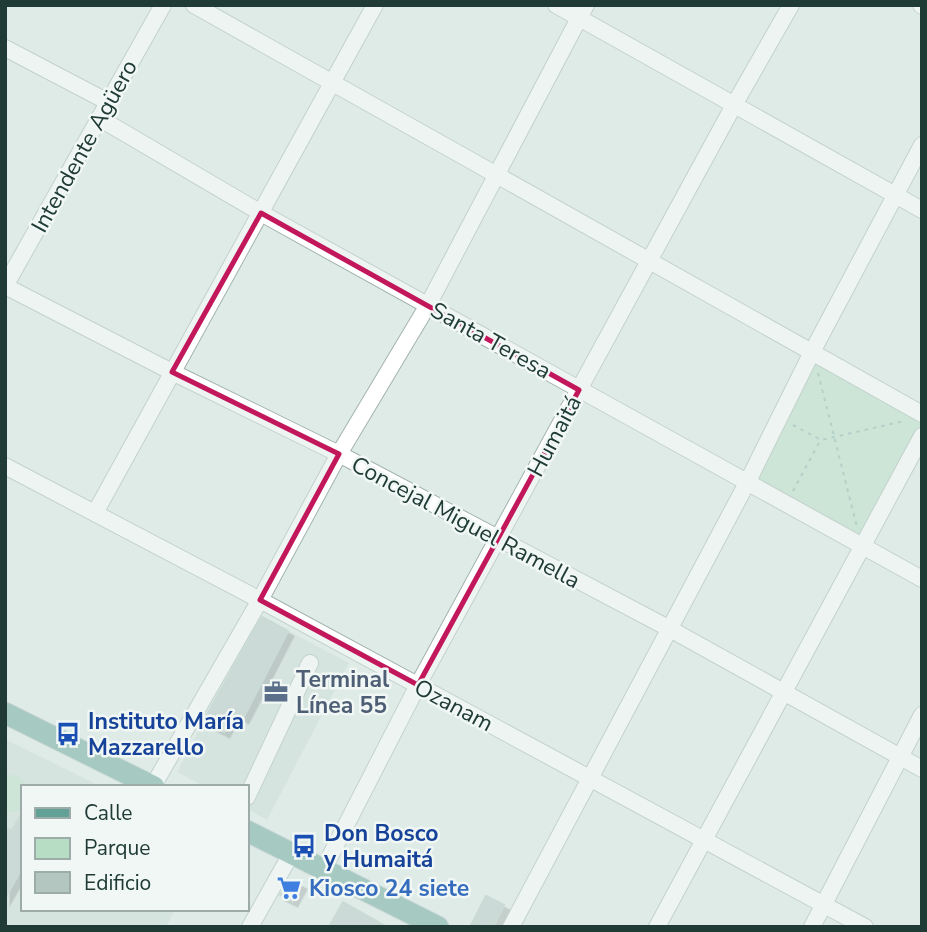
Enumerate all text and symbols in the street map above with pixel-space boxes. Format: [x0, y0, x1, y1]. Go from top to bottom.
street label: Intendente Agüero [24, 54, 145, 238]
street label: Santa Teresa [425, 295, 557, 386]
street label: Humaitá [520, 390, 589, 482]
street label: Concejal Miguel Ramella [346, 449, 586, 596]
place label: Terminal Línea 55 [296, 664, 390, 721]
street label: Ozanam [409, 672, 499, 739]
office icon: Terminal Línea 55 [262, 678, 290, 706]
place label: Instituto María Mazzarello [88, 706, 244, 763]
bus stop icon: Instituto María Mazzarello [54, 720, 82, 748]
legend [21, 785, 248, 911]
text: Calle [84, 799, 132, 827]
place label: Don Bosco y Humaitá [323, 818, 439, 875]
bus stop icon: Don Bosco y Humaitá [290, 832, 318, 860]
text: Parque [84, 834, 151, 862]
text: Edificio [84, 869, 151, 897]
place label: Kiosco 24 siete [309, 873, 469, 904]
supermarket icon: Kiosco 24 siete [275, 874, 303, 902]

